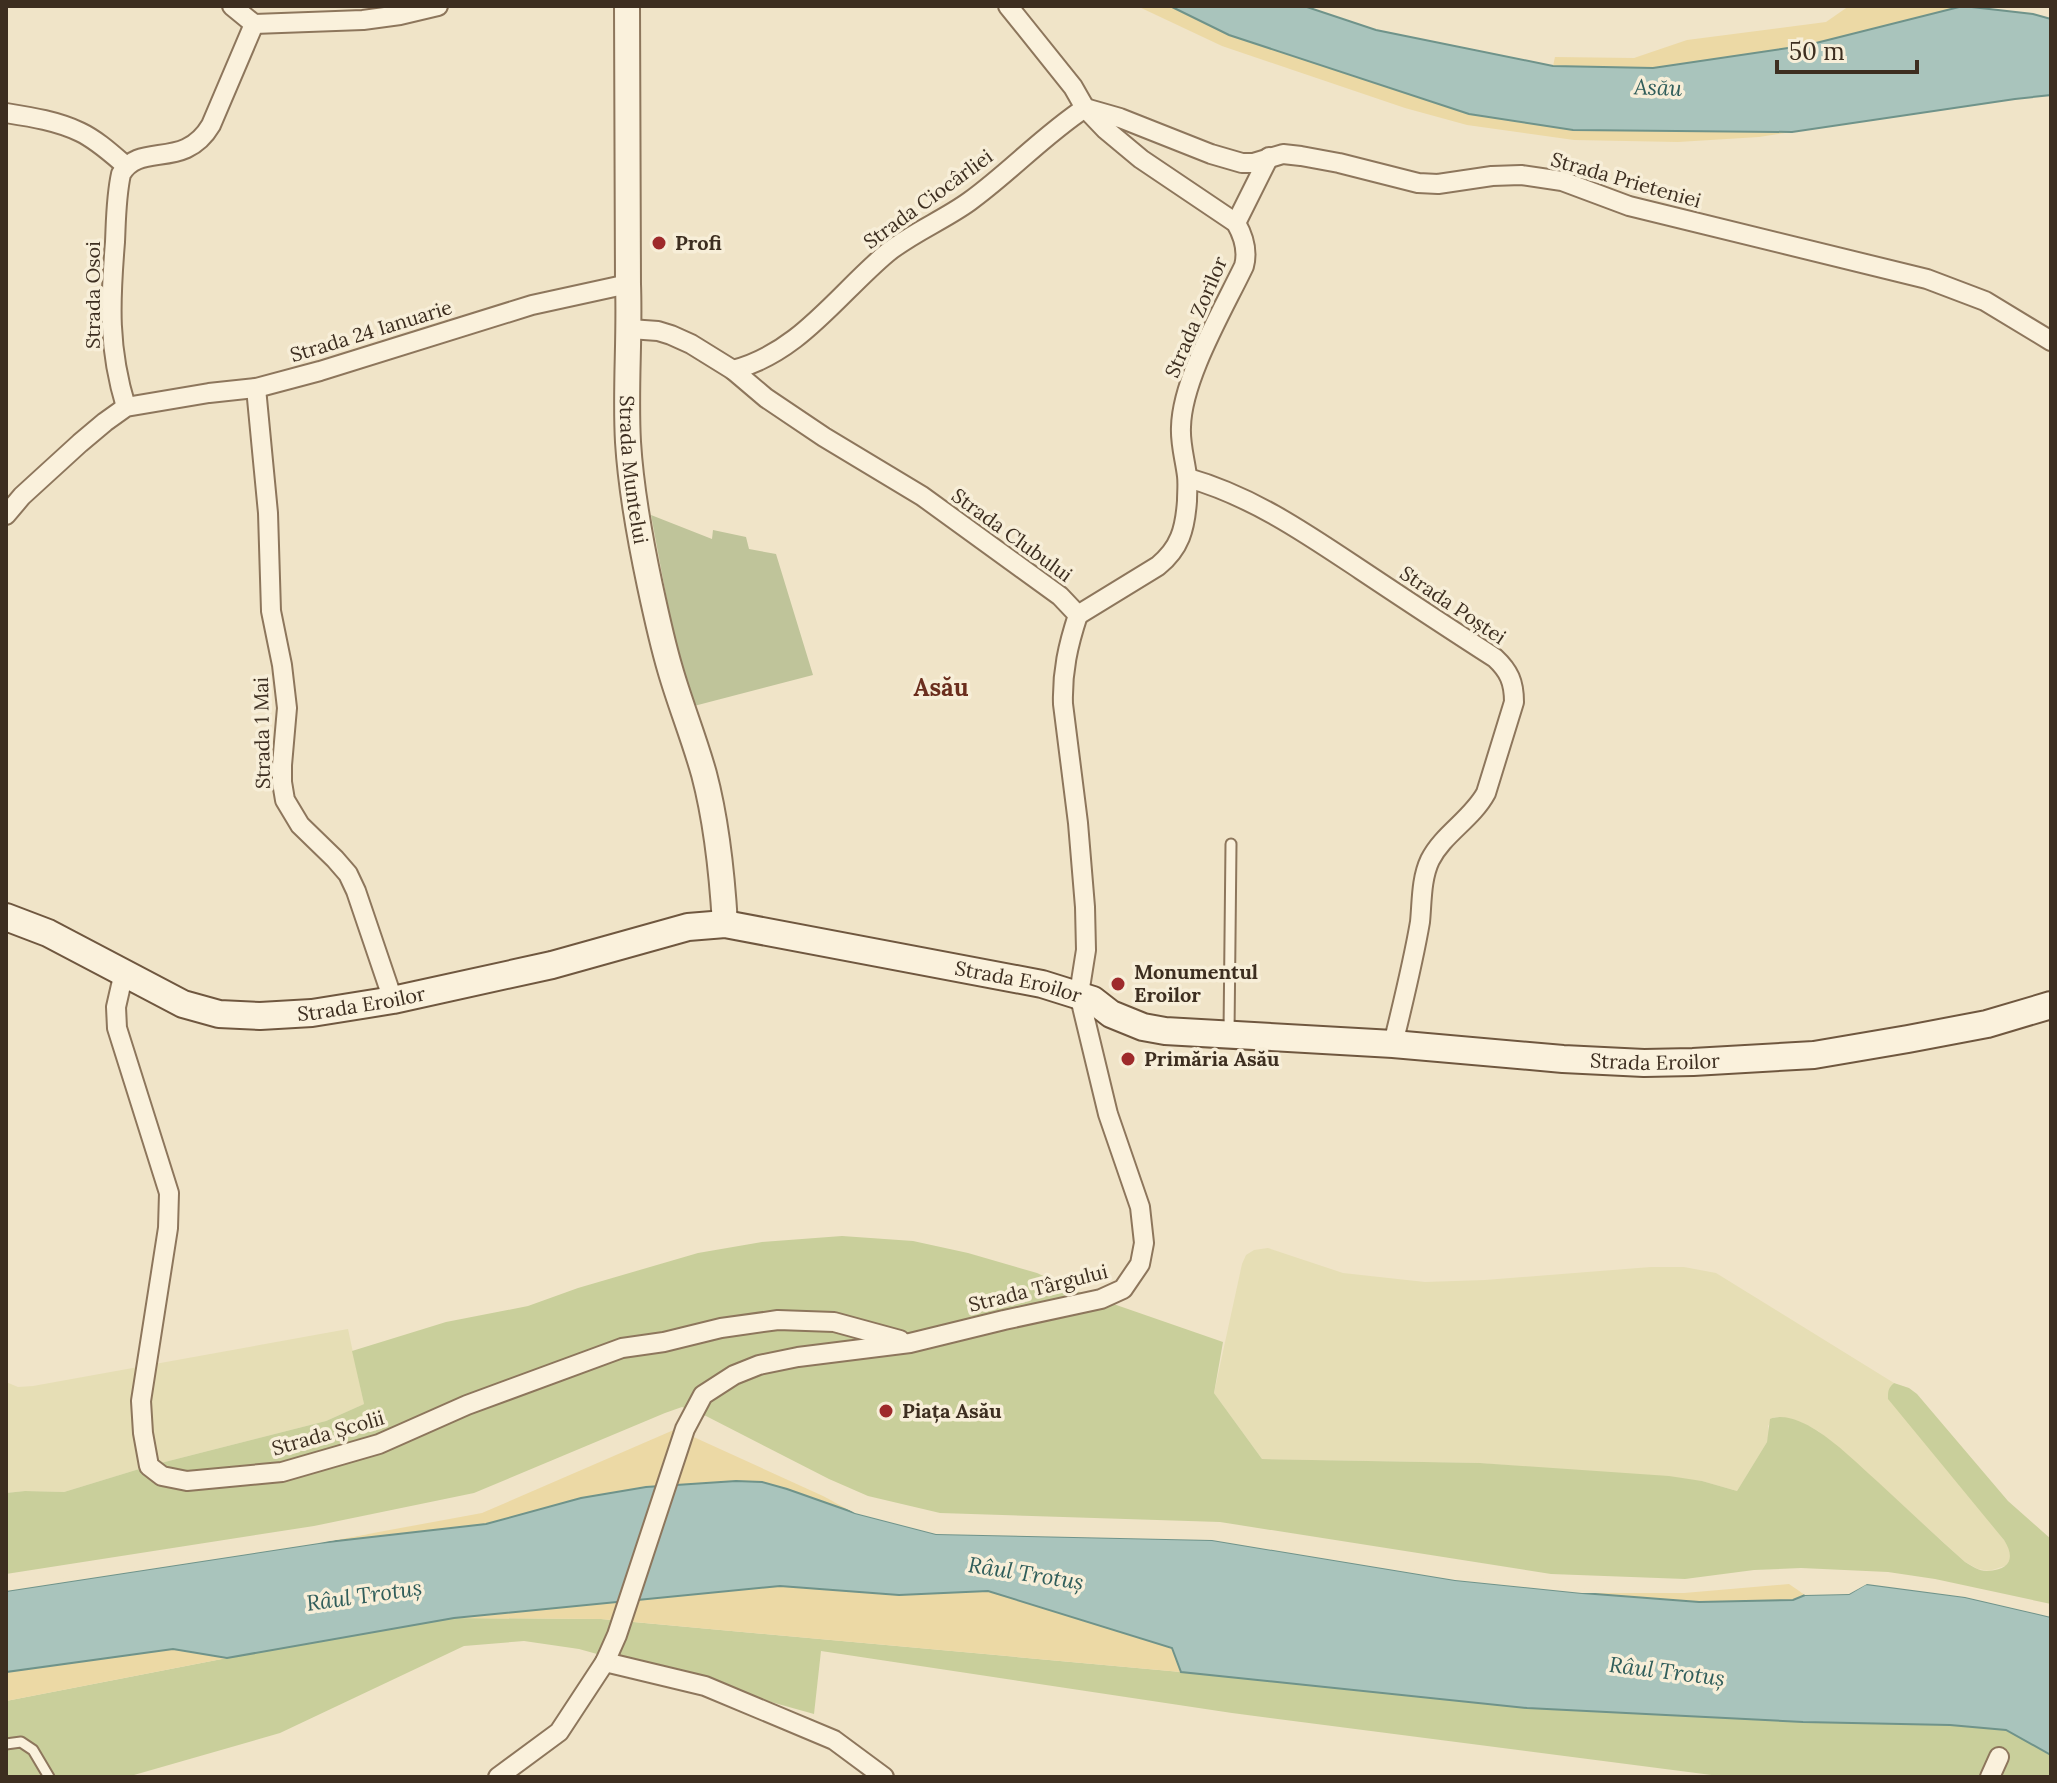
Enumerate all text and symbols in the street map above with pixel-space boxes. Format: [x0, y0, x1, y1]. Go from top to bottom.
scale bar [1777, 24, 1917, 74]
text: 50 m [1789, 36, 1845, 67]
water label: Asău [1632, 72, 1683, 102]
street label: Strada Ciocârliei [858, 143, 997, 254]
street label: Strada Prieteniei [1548, 146, 1704, 213]
place label: Profi [675, 230, 722, 255]
marker: Profi [650, 234, 668, 252]
street label: Strada Osoi [80, 241, 105, 349]
street label: Strada Zorilor [1159, 252, 1232, 381]
street label: Strada 24 Ianuarie [287, 294, 455, 367]
street label: Strada Muntelui [615, 395, 654, 546]
street label: Strada Clubului [947, 482, 1078, 587]
street label: Strada Poștei [1396, 560, 1511, 649]
district label: Asău [914, 672, 969, 703]
street label: Strada 1 Mai [248, 677, 275, 789]
street label: Strada Eroilor [953, 955, 1085, 1008]
place label: Monumentul Eroilor [1134, 959, 1258, 1007]
marker: Monumentul Eroilor [1109, 975, 1127, 993]
street label: Strada Eroilor [297, 980, 428, 1026]
place label: Primăria Asău [1144, 1046, 1279, 1071]
street label: Strada Eroilor [1590, 1047, 1721, 1075]
marker: Primăria Asău [1119, 1050, 1137, 1068]
street label: Strada Târgului [966, 1258, 1110, 1317]
place label: Piața Asău [902, 1398, 1002, 1424]
marker: Piața Asău [877, 1402, 895, 1420]
street label: Strada Școlii [269, 1405, 387, 1460]
water label: Râul Trotuș [966, 1550, 1086, 1596]
water label: Râul Trotuș [304, 1573, 424, 1617]
water label: Râul Trotuș [1607, 1650, 1727, 1692]

